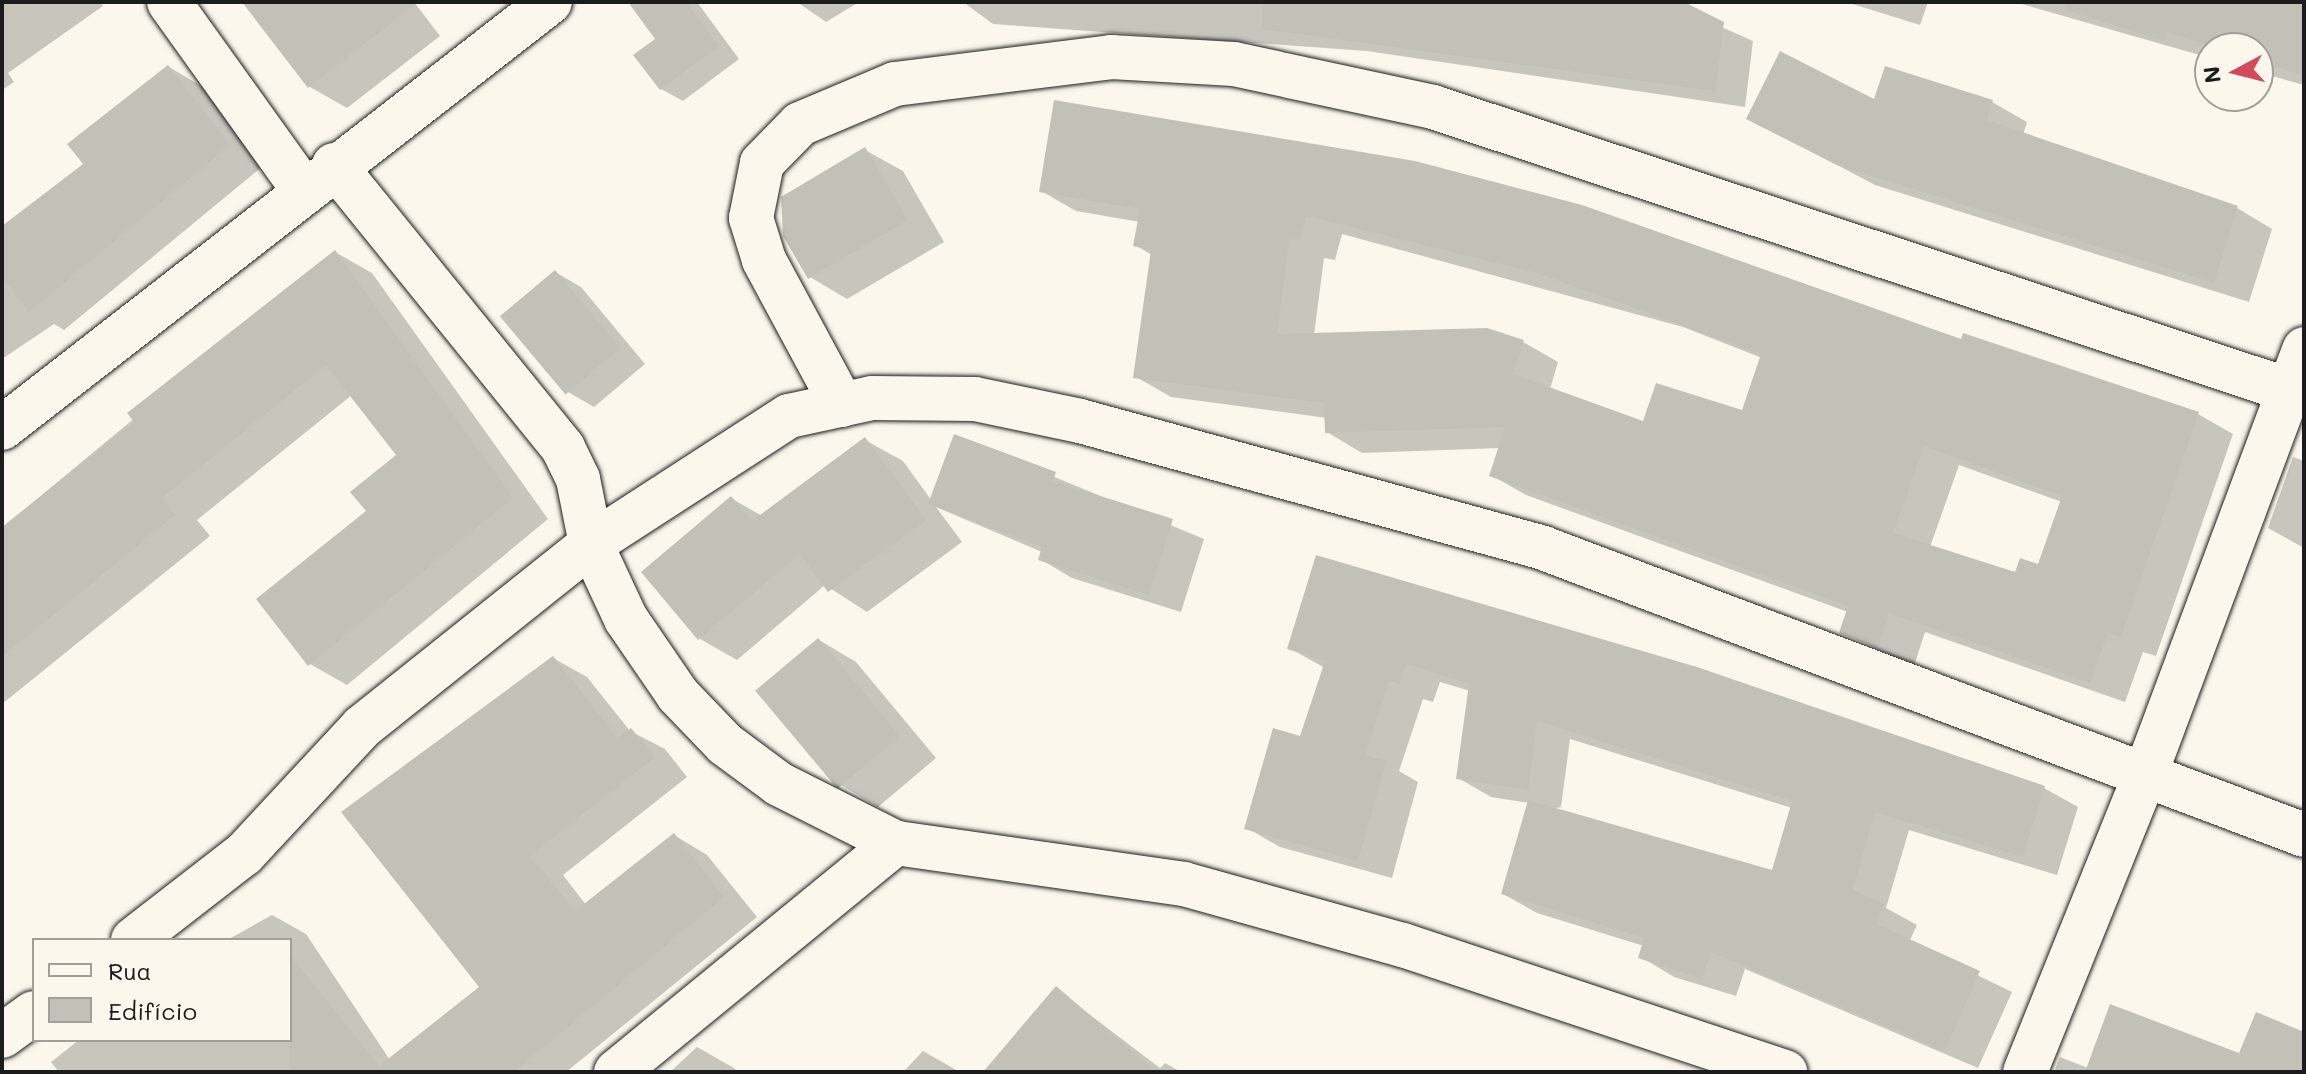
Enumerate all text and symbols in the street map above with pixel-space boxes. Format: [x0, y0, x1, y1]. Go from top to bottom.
north arrow [2194, 32, 2274, 112]
text: N [2196, 65, 2227, 85]
legend [32, 938, 292, 1042]
text: Rua [108, 955, 151, 986]
text: Edifício [108, 995, 197, 1026]

